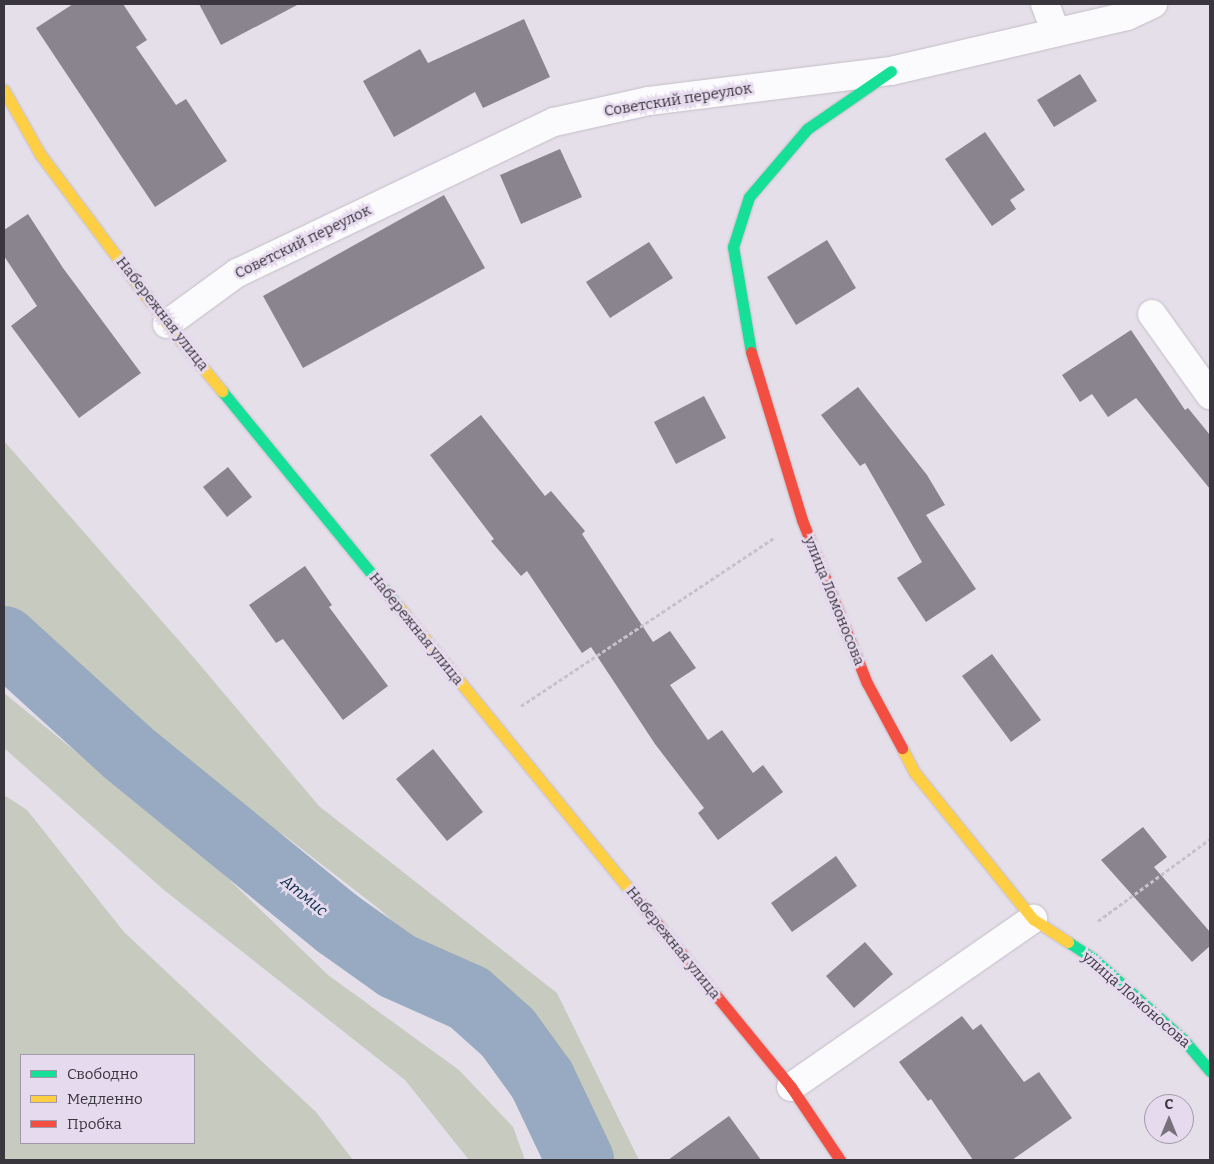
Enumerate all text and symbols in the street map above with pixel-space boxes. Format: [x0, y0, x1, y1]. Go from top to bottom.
street label: Советский переулок [603, 79, 753, 121]
street label: Советский переулок [232, 201, 374, 283]
street label: Набережная улица [112, 253, 212, 375]
street label: улица Ломоносова [800, 534, 868, 668]
street label: Набережная улица [365, 569, 467, 689]
water label: Атмис [277, 872, 331, 920]
street label: Набережная улица [622, 883, 724, 1003]
street label: улица Ломоносова [1078, 948, 1194, 1052]
legend [20, 1054, 195, 1144]
text: Свободно [67, 1065, 138, 1083]
text: Медленно [67, 1090, 143, 1108]
north arrow [1144, 1094, 1194, 1144]
text: С [1165, 1096, 1173, 1113]
text: Пробка [67, 1115, 122, 1133]

